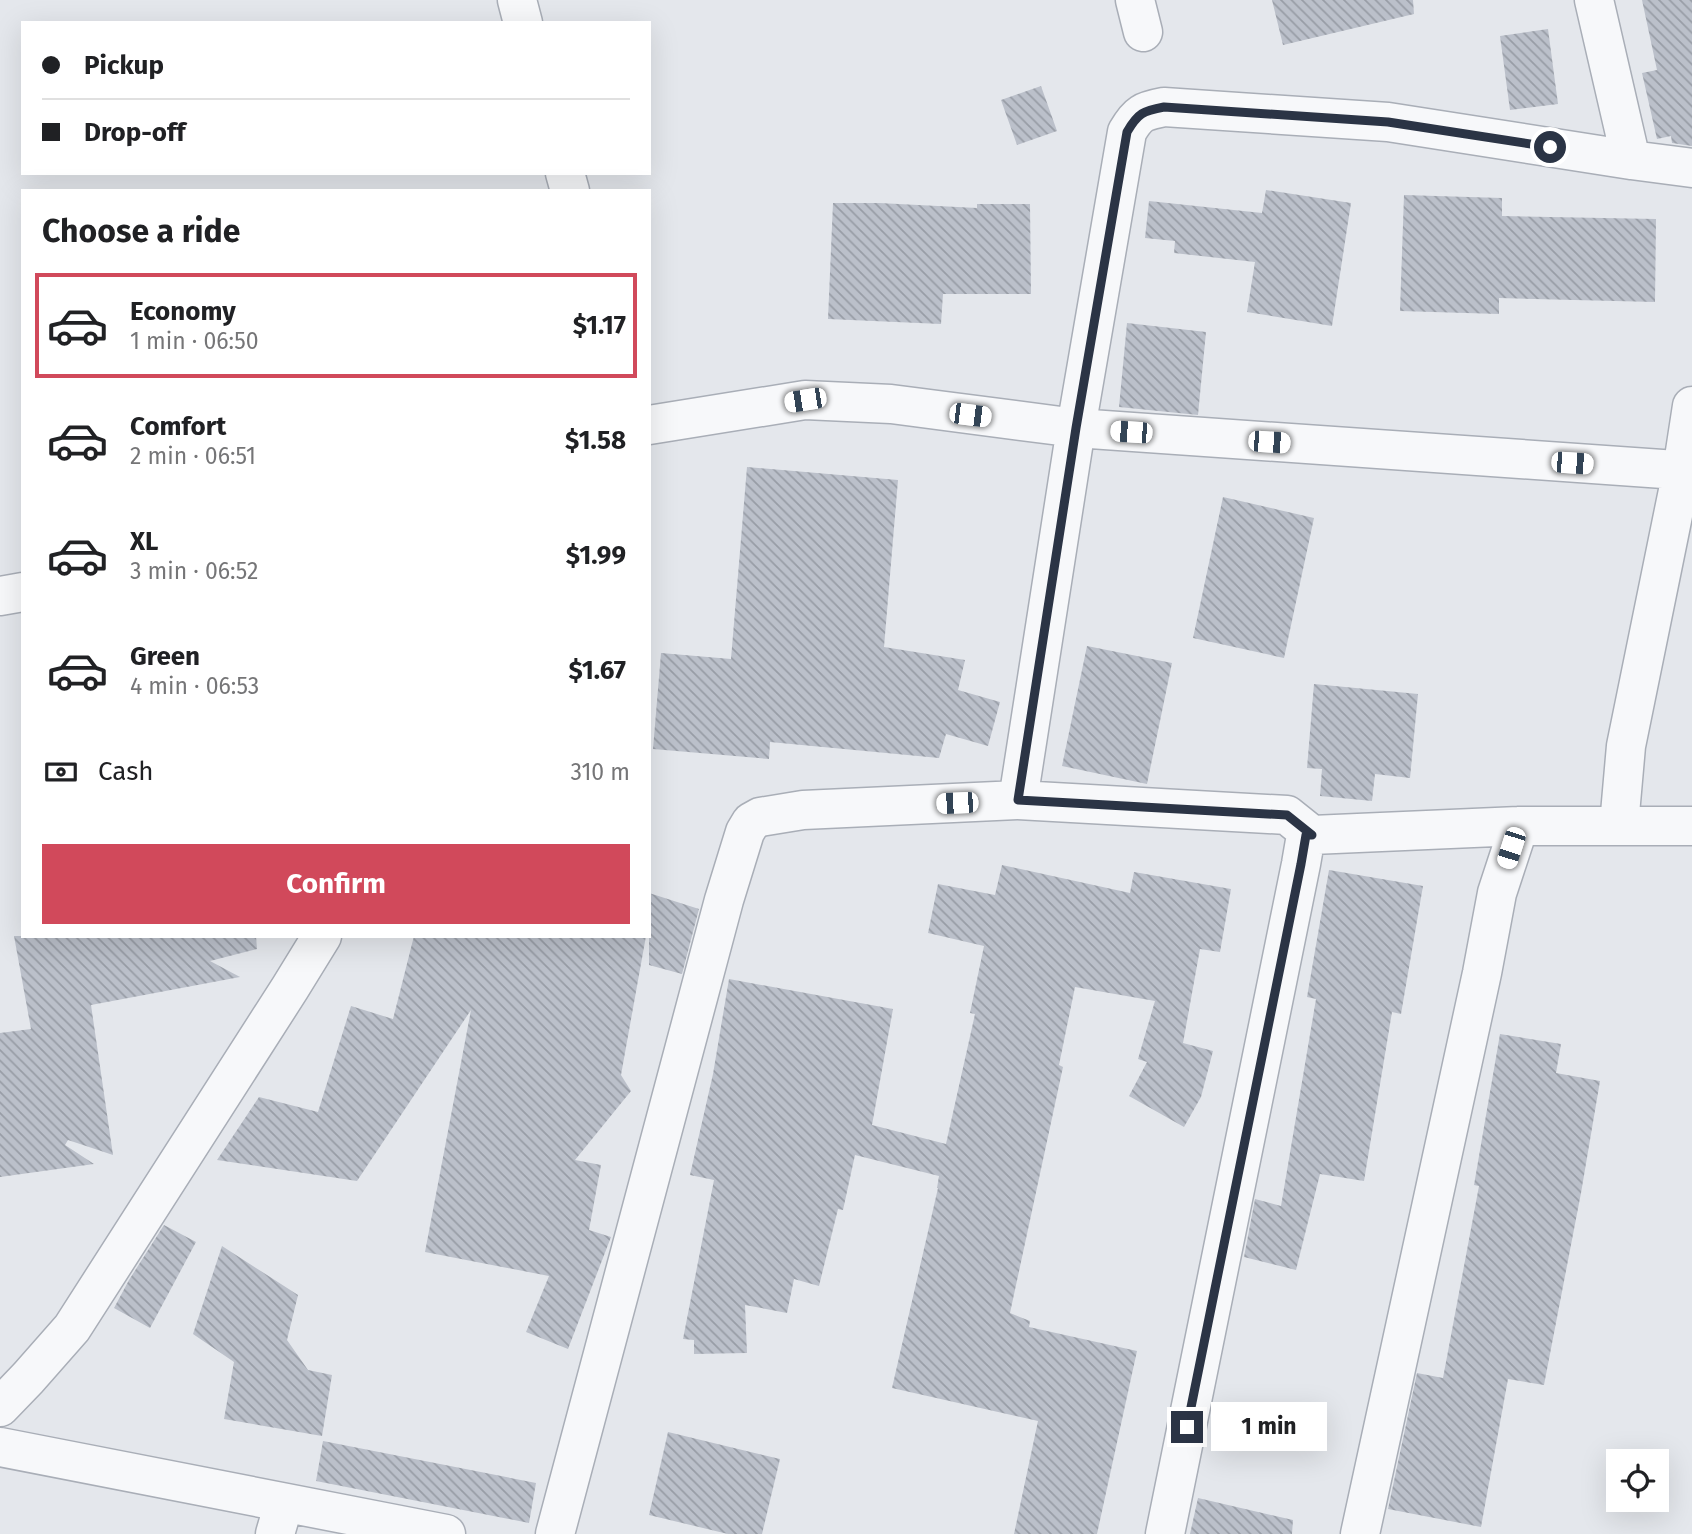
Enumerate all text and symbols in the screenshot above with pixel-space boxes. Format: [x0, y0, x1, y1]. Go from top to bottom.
text: Pickup [84, 50, 164, 81]
text: Drop-off [84, 117, 186, 148]
route start [1534, 131, 1566, 163]
text: Choose a ride [42, 212, 240, 250]
icon: car [46, 294, 109, 357]
text: Economy [130, 296, 236, 327]
text: $1.17 [573, 310, 626, 341]
text: 1 min · 06:50 [130, 327, 259, 355]
car [783, 386, 828, 414]
car [948, 402, 993, 428]
icon: car [46, 409, 109, 472]
text: Comfort [130, 411, 226, 442]
car [1110, 420, 1153, 444]
text: $1.58 [565, 425, 626, 456]
car [1248, 430, 1291, 454]
text: 2 min · 06:51 [130, 442, 256, 470]
car [1551, 451, 1594, 475]
icon: car [46, 524, 109, 587]
text: XL [130, 526, 158, 557]
text: $1.99 [566, 540, 626, 571]
text: 3 min · 06:52 [130, 557, 258, 585]
icon: car [46, 639, 109, 702]
text: Green [130, 641, 200, 672]
text: $1.67 [568, 655, 626, 686]
text: 4 min · 06:53 [130, 672, 259, 700]
icon: cash [42, 753, 80, 791]
text: Cash [98, 756, 154, 787]
text: 310 m [570, 758, 630, 786]
car [936, 792, 979, 814]
car [1495, 825, 1528, 871]
button: Confirm [42, 844, 630, 924]
callout: 1 min [1212, 1402, 1327, 1452]
route end [1171, 1411, 1203, 1443]
text: 1 min [1241, 1412, 1297, 1440]
map controls [1606, 1449, 1669, 1512]
button: locate [1606, 1449, 1669, 1512]

